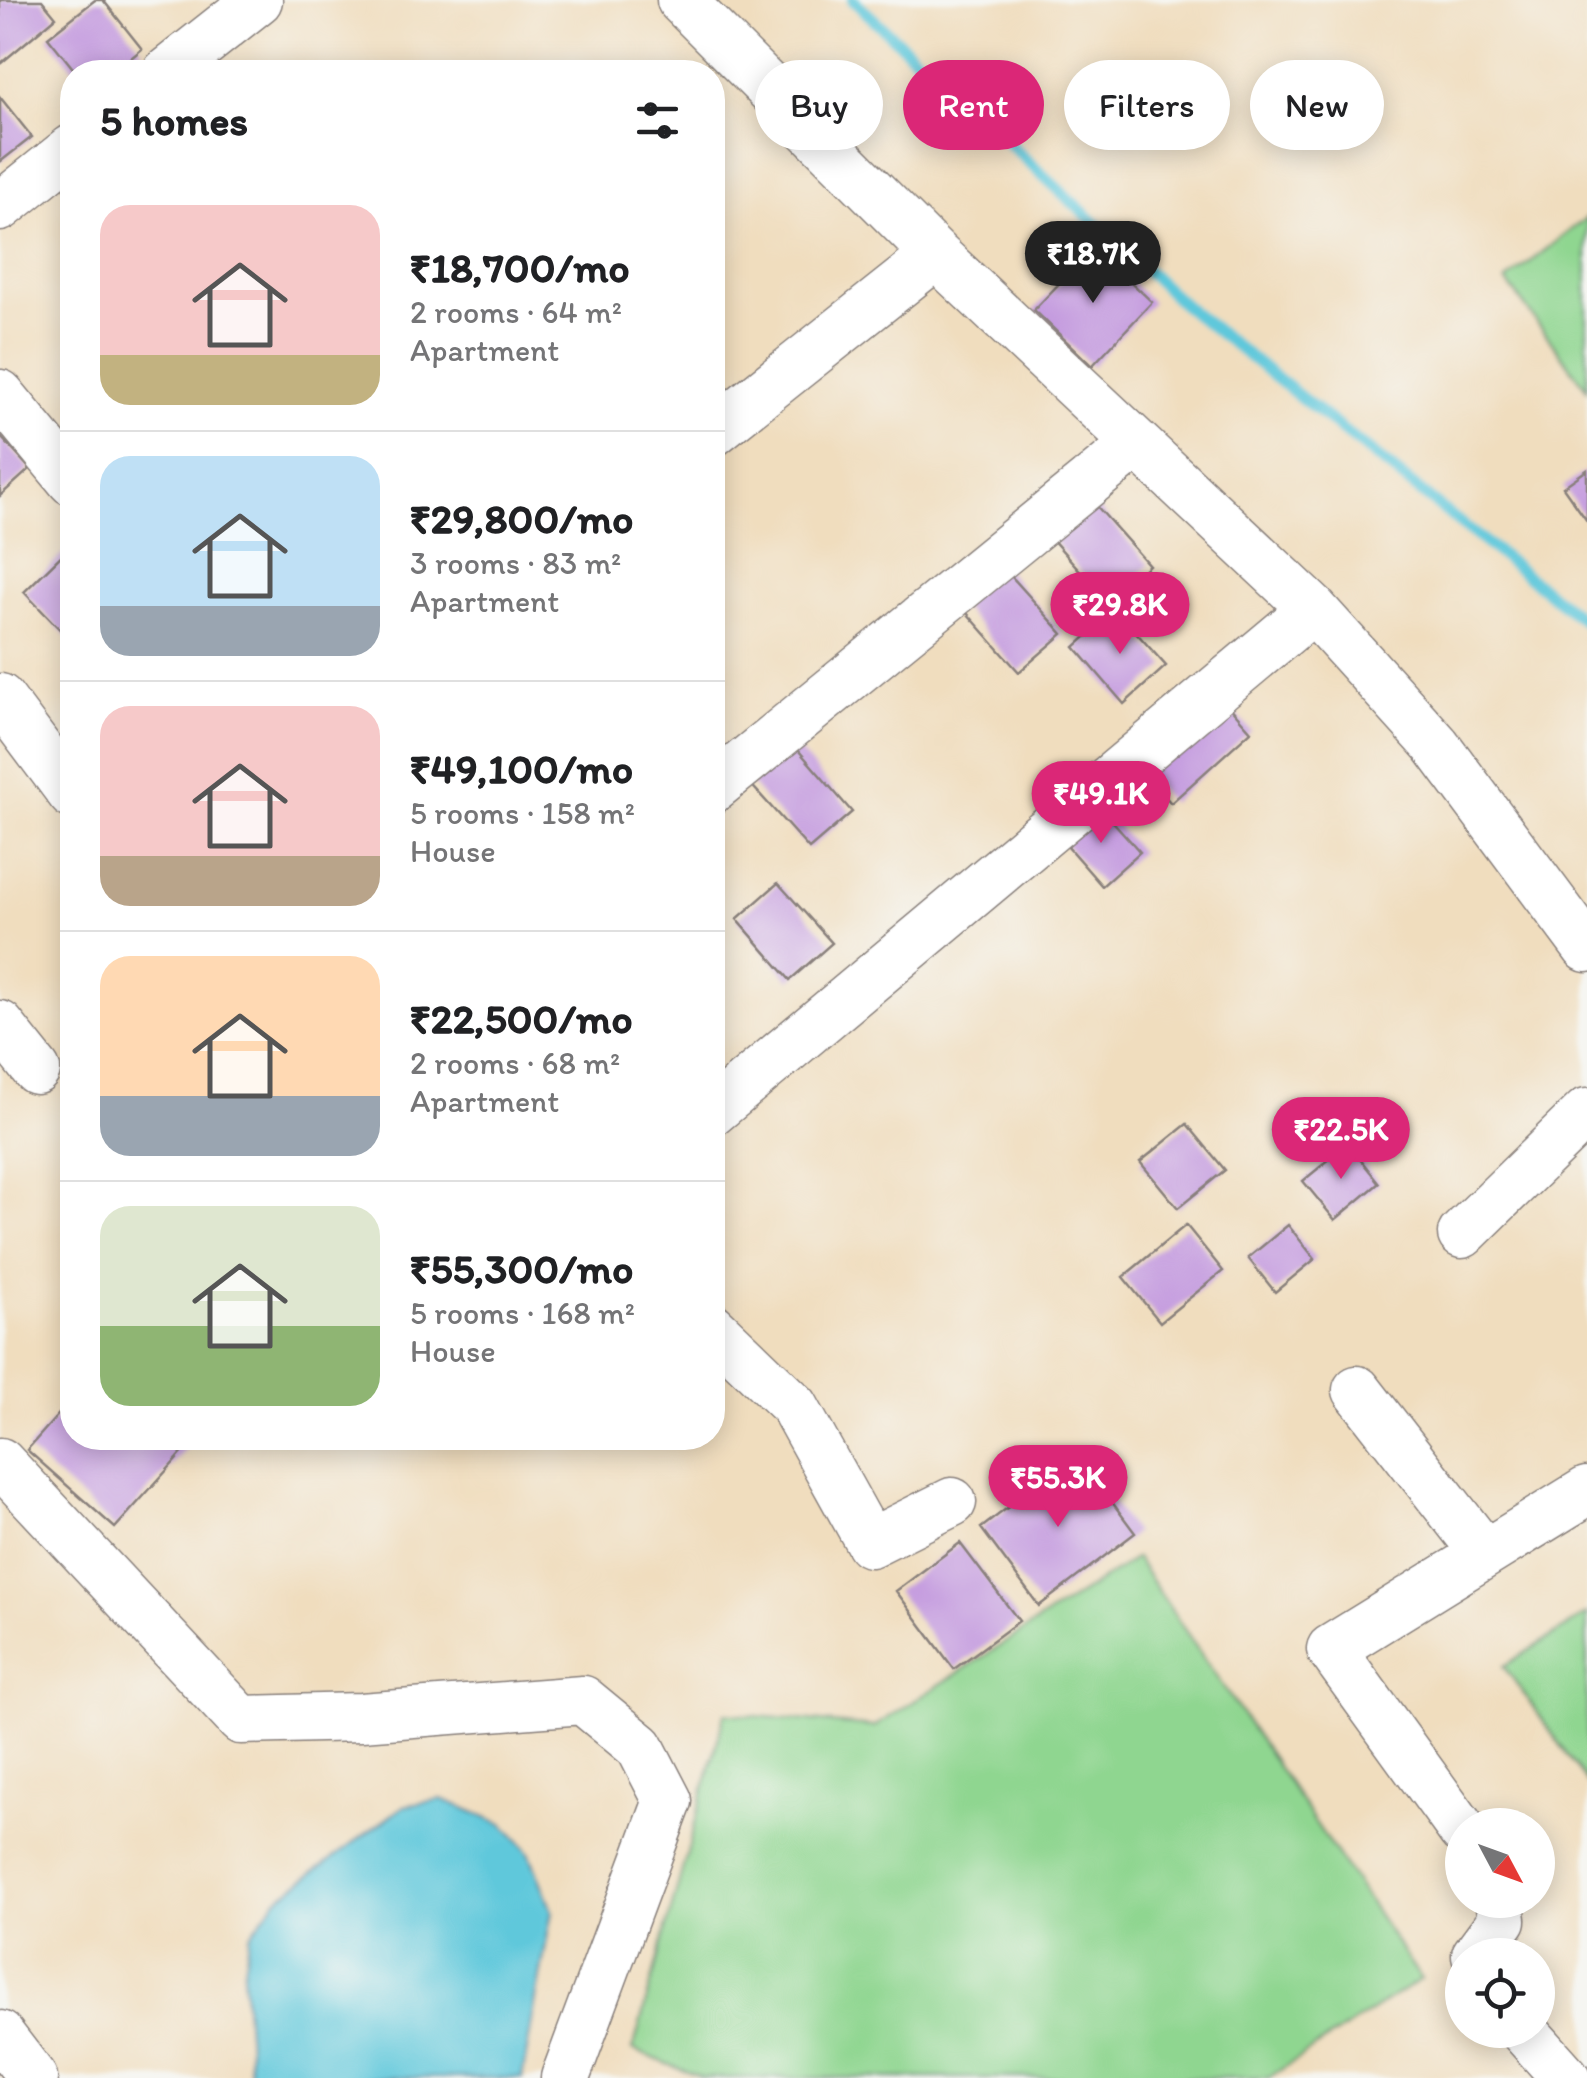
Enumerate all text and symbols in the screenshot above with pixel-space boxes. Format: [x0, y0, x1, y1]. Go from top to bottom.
chip: Buy [755, 60, 883, 150]
chip: Rent [903, 60, 1044, 150]
chip: Filters [1064, 60, 1230, 150]
chip: New [1250, 60, 1384, 150]
icon: filters [630, 93, 685, 148]
text: 5 homes [100, 95, 248, 146]
pin: ₹18.7K [1012, 221, 1174, 306]
text: ₹18.7K [1047, 234, 1139, 272]
text: ₹18,700/mo [410, 242, 630, 293]
icon: home [180, 245, 300, 365]
text: 2 rooms · 64 m² [410, 293, 622, 331]
text: Apartment [410, 331, 559, 369]
text: ₹29,800/mo [410, 493, 634, 544]
icon: home [180, 496, 300, 616]
text: 3 rooms · 83 m² [410, 544, 621, 582]
pin: ₹29.8K [1039, 572, 1201, 657]
text: Apartment [410, 582, 559, 620]
text: ₹29.8K [1072, 585, 1168, 623]
text: ₹49,100/mo [410, 743, 633, 794]
icon: home [180, 746, 300, 866]
pin: ₹49.1K [1020, 761, 1182, 846]
text: ₹49.1K [1054, 774, 1148, 812]
text: 5 rooms · 158 m² [410, 794, 635, 832]
text: House [410, 832, 496, 870]
text: ₹22,500/mo [410, 993, 633, 1044]
icon: home [180, 996, 300, 1116]
text: 2 rooms · 68 m² [410, 1044, 620, 1082]
text: Apartment [410, 1082, 559, 1120]
pin: ₹22.5K [1260, 1097, 1422, 1182]
text: ₹22.5K [1294, 1110, 1388, 1148]
text: ₹55,300/mo [410, 1243, 633, 1294]
icon: home [180, 1246, 300, 1366]
text: 5 rooms · 168 m² [410, 1294, 635, 1332]
text: House [410, 1332, 496, 1370]
pin: ₹55.3K [977, 1445, 1139, 1530]
text: ₹55.3K [1011, 1458, 1105, 1496]
north arrow [1445, 1808, 1555, 1918]
map controls [1445, 1808, 1555, 2048]
button: locate [1445, 1938, 1555, 2048]

